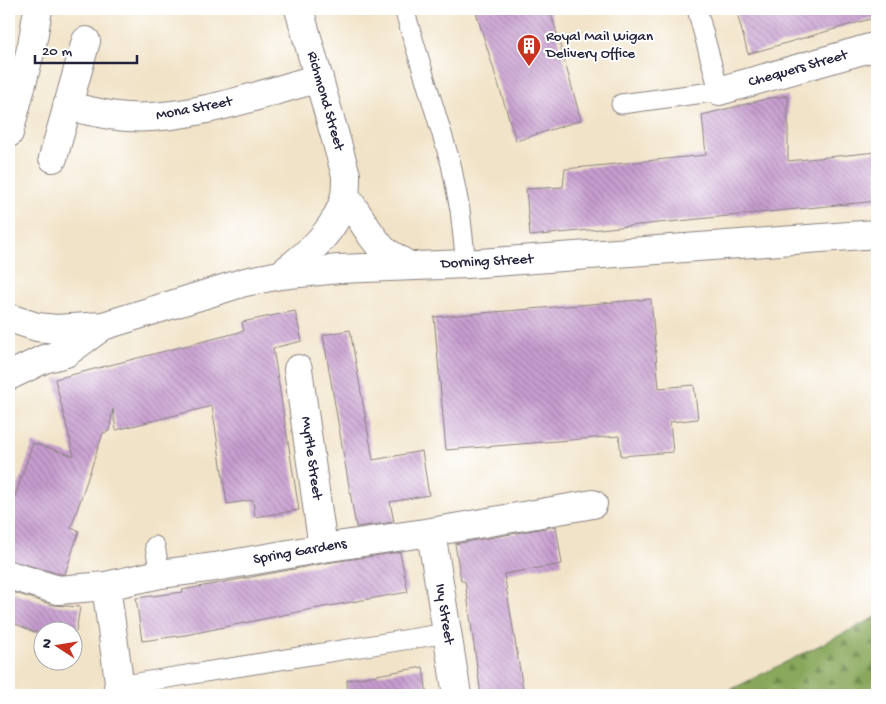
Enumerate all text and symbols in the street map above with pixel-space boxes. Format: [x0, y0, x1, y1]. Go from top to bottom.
place label: Royal Mail Wigan Delivery Office [545, 28, 653, 63]
scale bar [35, 32, 138, 64]
building icon: Royal Mail Wigan Delivery Office [516, 33, 542, 67]
text: 20 m [42, 43, 72, 61]
street label: Chequers Street [746, 46, 851, 92]
street label: Richmond Street [302, 49, 348, 154]
street label: Mona Street [154, 92, 235, 125]
street label: Dorning Street [439, 250, 536, 273]
street label: Myrtle Street [296, 415, 326, 503]
street label: Spring Gardens [252, 535, 349, 569]
street label: Ivy Street [430, 582, 458, 647]
north arrow [32, 622, 82, 672]
text: N [38, 638, 57, 650]

